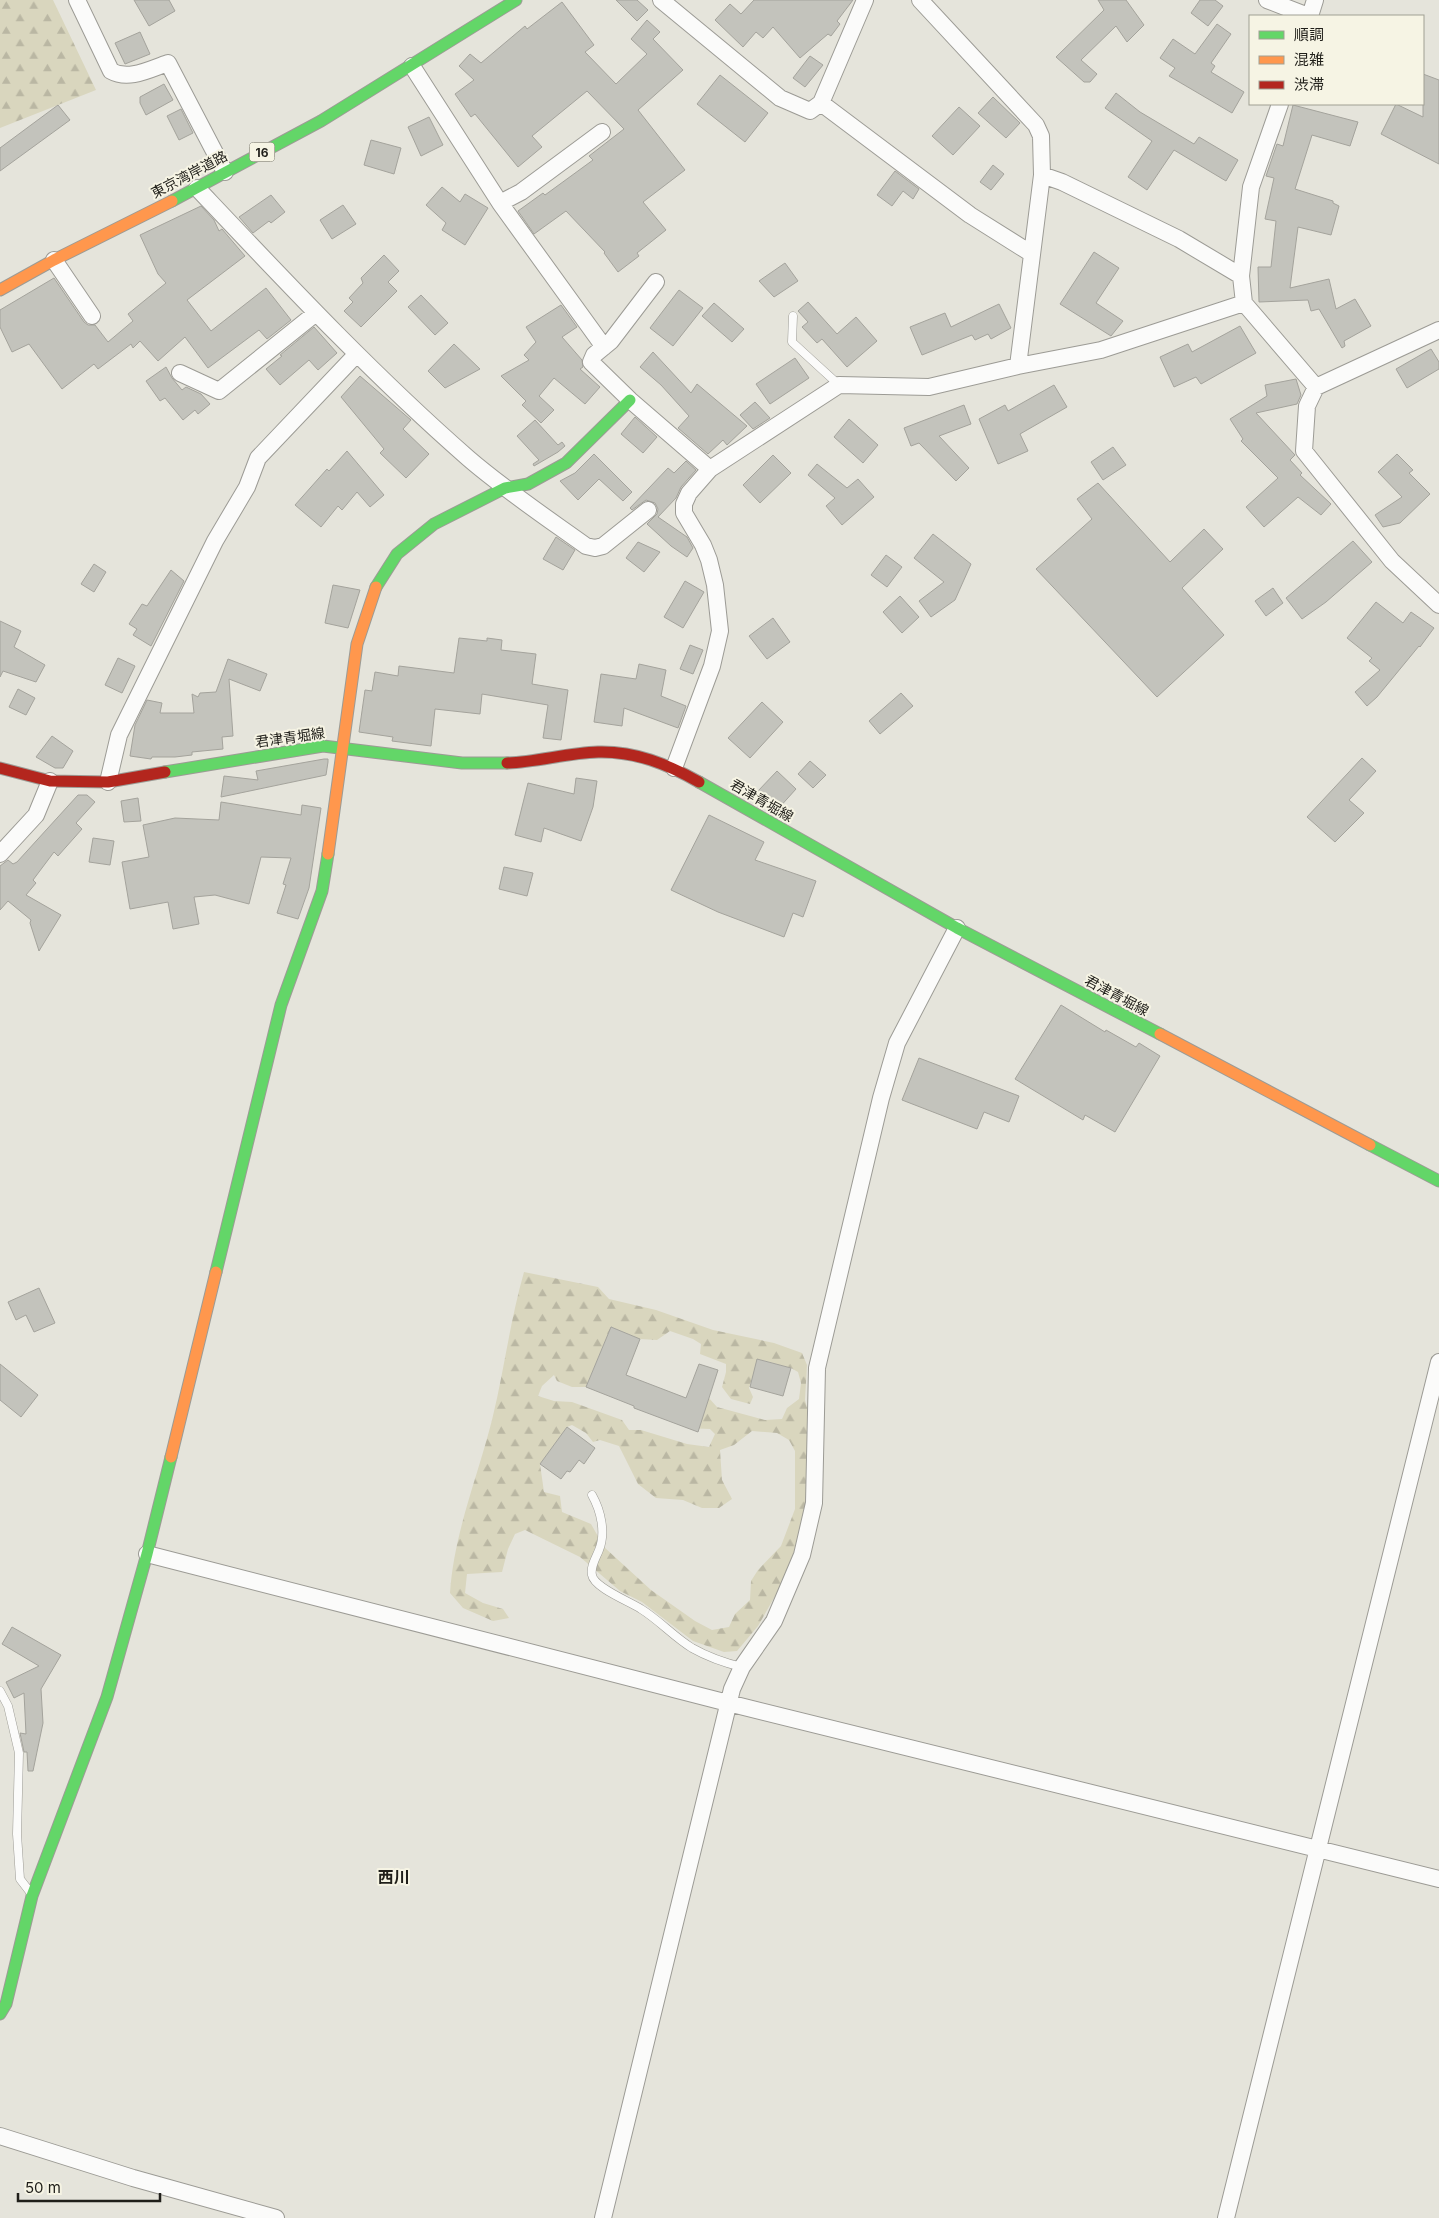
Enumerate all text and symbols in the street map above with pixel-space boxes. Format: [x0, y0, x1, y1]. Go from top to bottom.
legend [1249, 15, 1424, 105]
text: 順調 [1294, 25, 1324, 44]
text: 混雑 [1294, 50, 1324, 69]
text: 渋滞 [1294, 75, 1324, 94]
road number: 16 [250, 142, 274, 162]
street label: 東京湾岸道路 [148, 147, 230, 201]
street label: 君津青堀線 [254, 724, 326, 750]
street label: 君津青堀線 [727, 775, 797, 825]
street label: 君津青堀線 [1082, 971, 1152, 1019]
district label: 西川 [378, 1867, 410, 1887]
scale bar [18, 2170, 160, 2202]
text: 50 m [25, 2178, 61, 2197]

